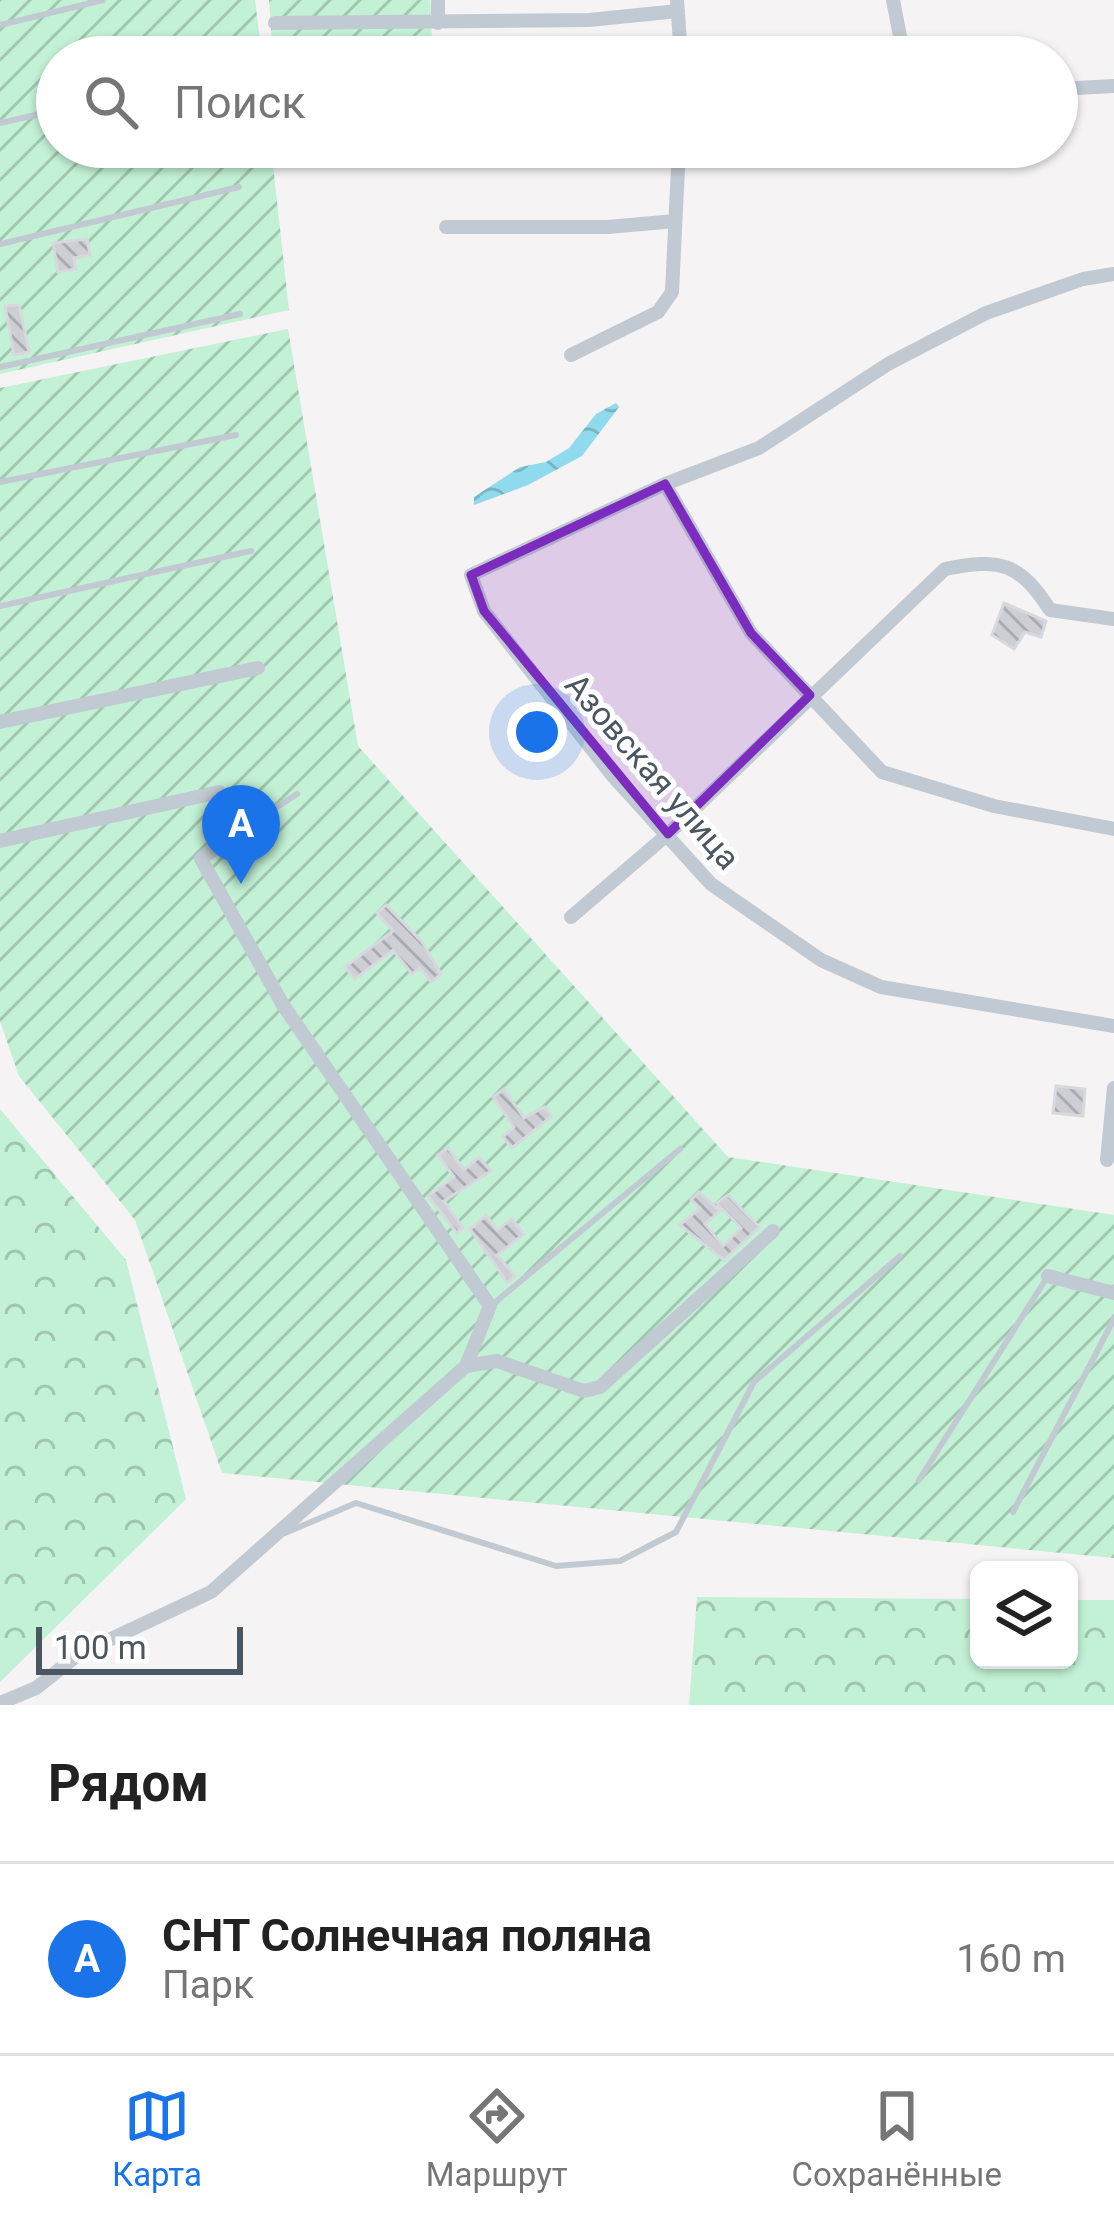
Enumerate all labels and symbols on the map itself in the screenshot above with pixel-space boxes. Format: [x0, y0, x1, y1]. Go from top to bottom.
street label: Азовская улица [557, 666, 748, 877]
your location [507, 702, 567, 762]
pin: A [202, 785, 280, 884]
scale bar [36, 1621, 243, 1674]

